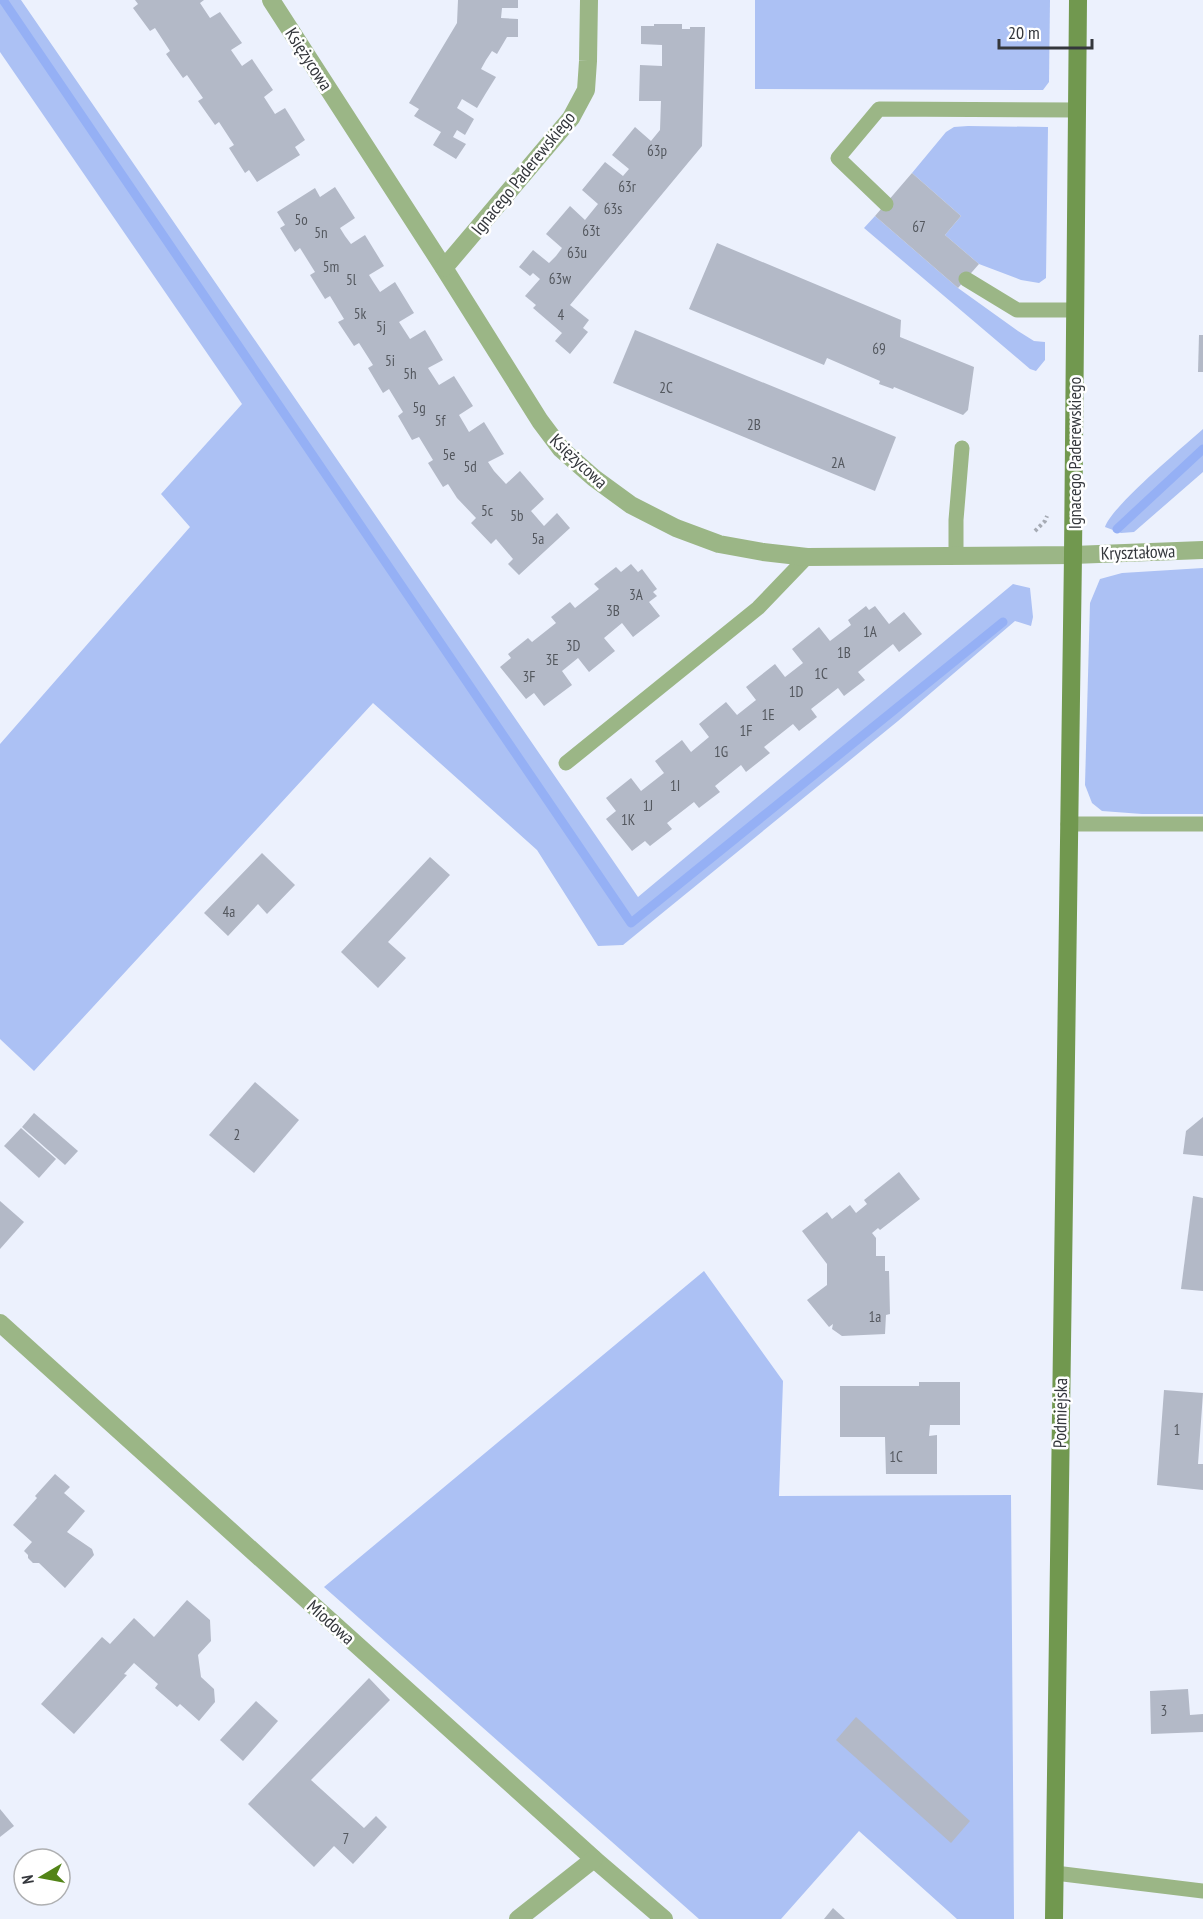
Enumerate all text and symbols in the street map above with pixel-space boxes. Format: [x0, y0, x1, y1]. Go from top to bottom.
scale bar [999, 12, 1092, 50]
text: 20 m [1008, 21, 1040, 44]
street label: Księżycowa [280, 23, 338, 95]
street label: Ignacego Paderewskiego [466, 106, 580, 240]
house number: 63p [647, 141, 667, 160]
house number: 63r [618, 177, 637, 196]
house number: 63s [604, 199, 622, 218]
house number: 5o [294, 210, 308, 229]
house number: 67 [912, 217, 926, 236]
house number: 63t [582, 221, 600, 240]
house number: 5n [314, 223, 328, 242]
house number: 63u [567, 243, 587, 262]
house number: 5m [323, 257, 339, 276]
house number: 63w [549, 269, 571, 288]
house number: 5l [346, 270, 357, 289]
house number: 5k [354, 304, 366, 323]
house number: 4 [558, 305, 565, 324]
house number: 5j [376, 317, 386, 336]
house number: 69 [872, 339, 886, 358]
house number: 5i [385, 351, 395, 370]
house number: 5h [403, 364, 417, 383]
street label: Ignacego Paderewskiego [1063, 377, 1086, 529]
house number: 2C [659, 378, 673, 397]
house number: 5g [412, 398, 426, 417]
house number: 5f [435, 411, 446, 430]
house number: 2B [747, 415, 761, 434]
street label: Księżycowa [545, 429, 613, 493]
house number: 5e [443, 445, 455, 464]
house number: 2A [831, 453, 846, 472]
house number: 5d [463, 457, 477, 476]
house number: 5c [481, 501, 494, 520]
house number: 5b [510, 506, 524, 525]
house number: 5a [532, 529, 544, 548]
street label: Kryształowa [1100, 539, 1176, 565]
house number: 3A [629, 585, 644, 604]
house number: 3B [606, 601, 620, 620]
house number: 1A [863, 622, 878, 641]
house number: 3D [566, 636, 580, 655]
house number: 1B [837, 643, 851, 662]
house number: 3E [545, 650, 559, 669]
house number: 1C [814, 664, 828, 683]
house number: 3F [523, 667, 535, 686]
house number: 1D [789, 682, 803, 701]
house number: 1E [761, 705, 775, 724]
house number: 1F [740, 721, 752, 740]
house number: 1G [714, 742, 728, 761]
house number: 1I [670, 776, 680, 795]
house number: 1J [643, 796, 653, 815]
house number: 1K [621, 810, 636, 829]
house number: 4a [223, 902, 235, 921]
house number: 2 [234, 1125, 240, 1144]
house number: 1a [869, 1307, 881, 1326]
street label: Podmiejska [1048, 1378, 1072, 1448]
house number: 1 [1174, 1420, 1180, 1439]
house number: 1C [889, 1447, 903, 1466]
street label: Miodowa [302, 1595, 360, 1649]
house number: 3 [1161, 1701, 1167, 1720]
house number: 7 [343, 1829, 349, 1848]
north arrow [12, 1847, 72, 1907]
text: N [17, 1874, 38, 1886]

